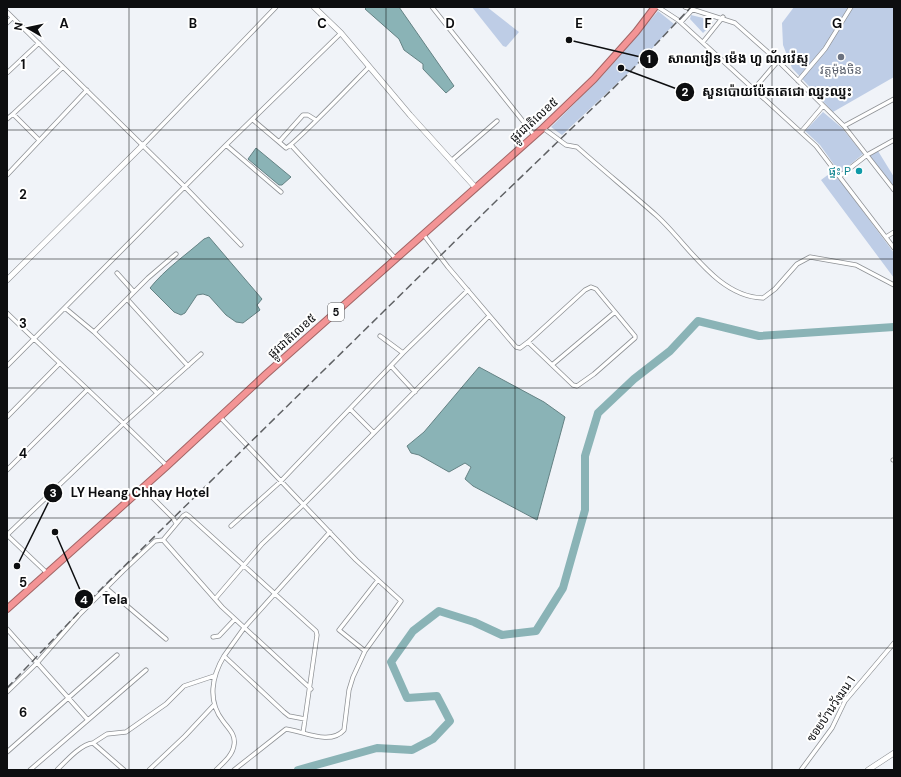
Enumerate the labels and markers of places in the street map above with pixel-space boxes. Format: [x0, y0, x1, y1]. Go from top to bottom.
callout: សាលារៀន ម៉េង ហួ ណ័រវ៉េស្ទ [639, 46, 817, 71]
marker: វត្តម៉ុងចិន [836, 52, 846, 62]
place label: វត្តម៉ុងចិន [820, 62, 862, 78]
callout: សួនប៉ោយប៉ែតតេជោ ឈ្នះឈ្នះ [675, 79, 860, 104]
place label: ផ្ទះ P [829, 163, 851, 179]
marker: ផ្ទះ P [854, 166, 864, 176]
callout: LY Heang Chhay Hotel [43, 480, 217, 505]
callout: Tela [74, 587, 136, 612]

